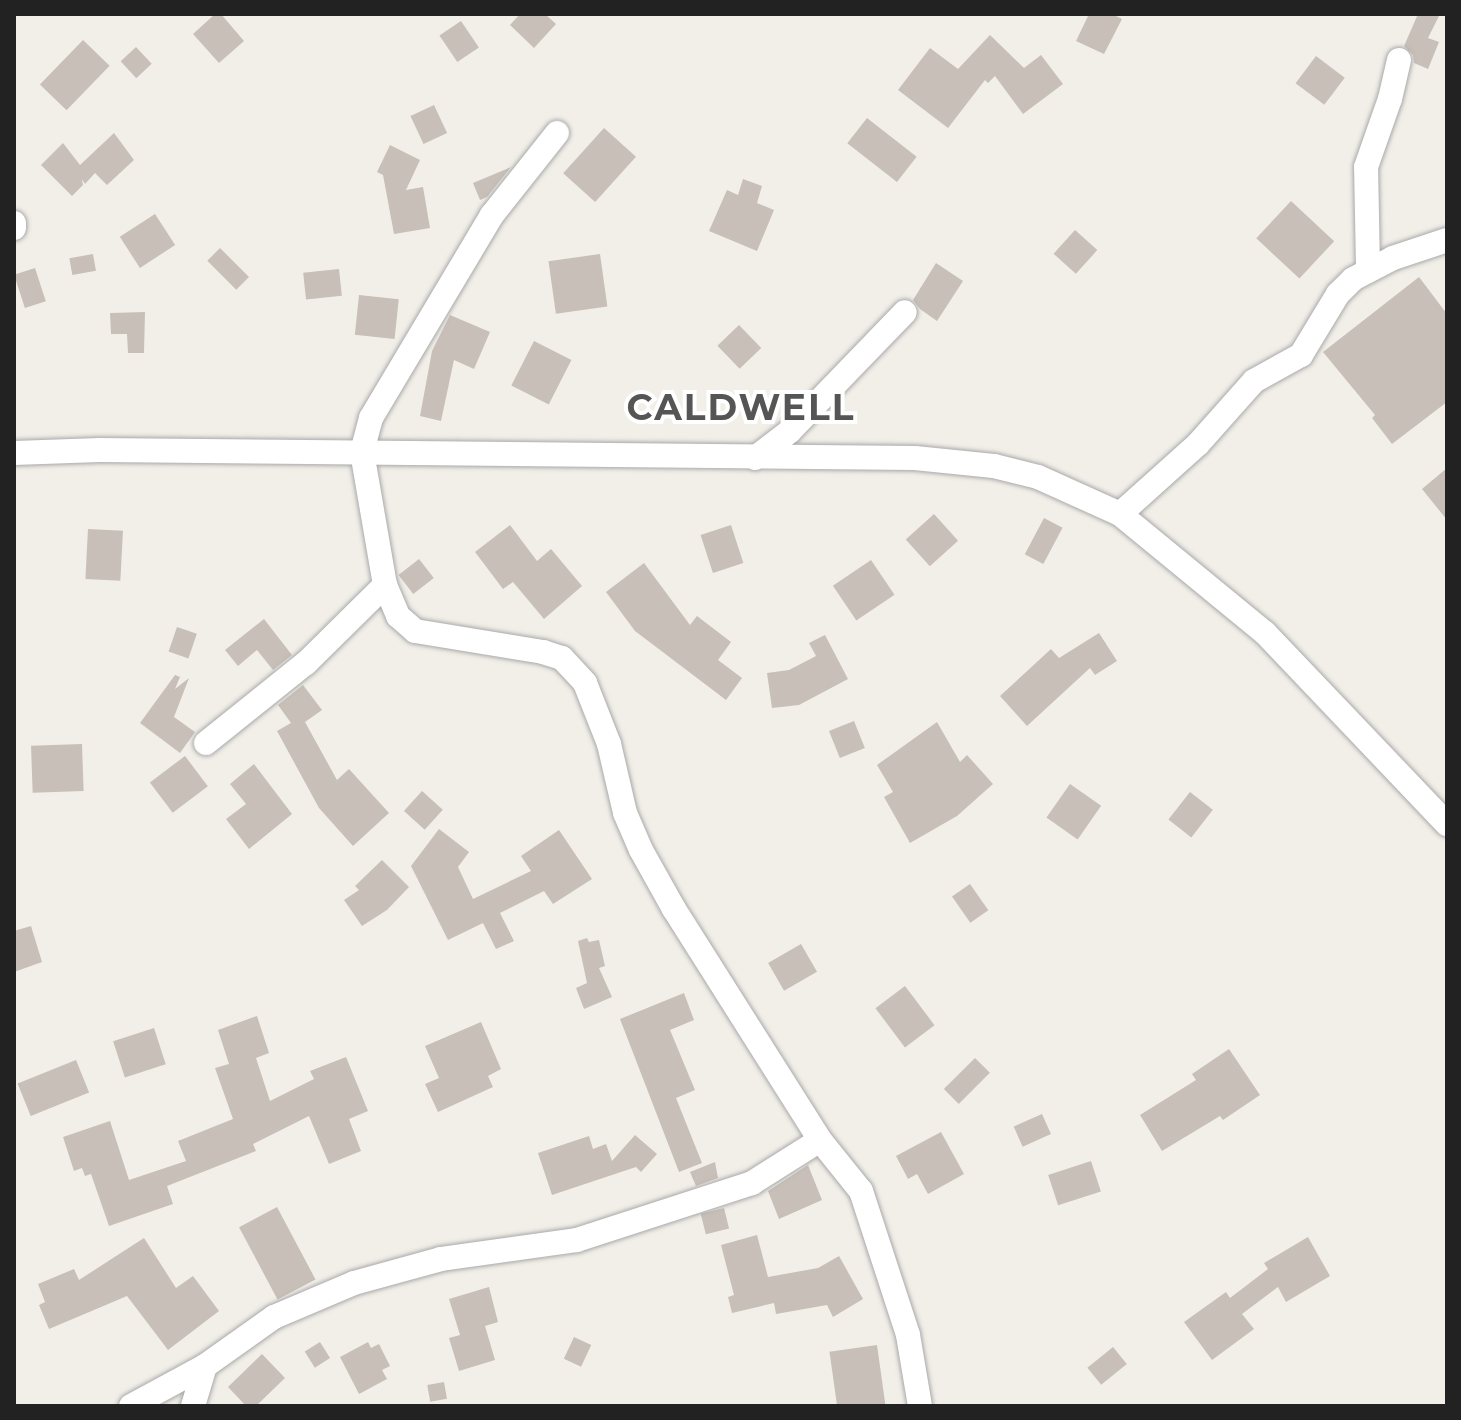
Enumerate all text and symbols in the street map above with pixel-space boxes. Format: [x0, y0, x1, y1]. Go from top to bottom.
district label: CALDWELL [627, 386, 855, 430]

